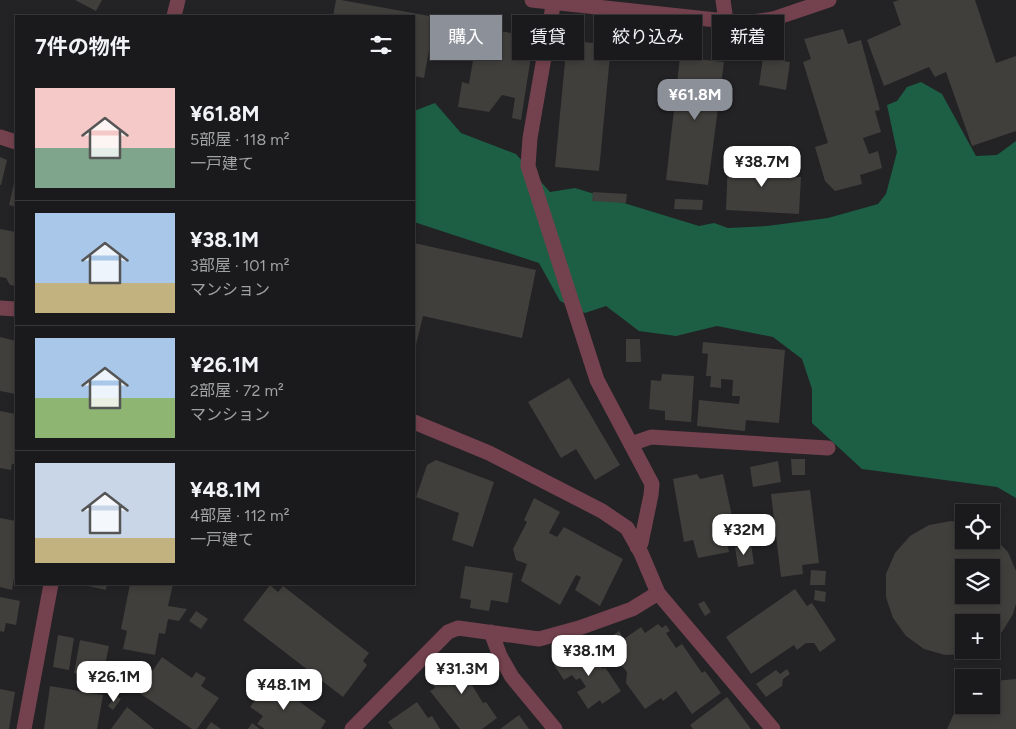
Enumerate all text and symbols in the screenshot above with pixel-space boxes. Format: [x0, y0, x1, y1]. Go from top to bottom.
chip: 購入 [430, 15, 502, 60]
chip: 賃貸 [512, 15, 584, 60]
chip: 絞り込み [594, 15, 702, 60]
chip: 新着 [712, 15, 784, 60]
icon: filters [367, 31, 395, 59]
text: 7件の物件 [35, 34, 131, 59]
pin: ¥61.8M [654, 78, 736, 121]
text: ¥61.8M [668, 85, 722, 104]
text: ¥61.8M [190, 101, 260, 126]
icon: home [75, 108, 135, 168]
text: 5部屋 · 118 m² [190, 130, 290, 149]
pin: ¥38.7M [721, 146, 803, 188]
text: ¥38.7M [735, 152, 789, 171]
text: 一戸建て [190, 154, 254, 173]
text: ¥38.1M [190, 227, 259, 252]
icon: home [75, 233, 135, 293]
text: 3部屋 · 101 m² [190, 256, 290, 275]
text: マンション [190, 280, 270, 299]
text: ¥26.1M [190, 352, 259, 377]
icon: home [75, 358, 135, 418]
text: 2部屋 · 72 m² [190, 381, 284, 400]
text: マンション [190, 405, 270, 424]
text: ¥48.1M [190, 477, 261, 502]
icon: home [75, 483, 135, 543]
map controls [955, 504, 1000, 714]
button: locate [955, 504, 1000, 549]
text: 4部屋 · 112 m² [190, 506, 289, 525]
pin: ¥32M [714, 514, 774, 556]
text: ¥32M [723, 520, 765, 539]
text: 一戸建て [190, 530, 254, 549]
button: layers [955, 559, 1000, 604]
button: + [955, 614, 1000, 659]
pin: ¥38.1M [548, 634, 630, 677]
text: ¥38.1M [563, 641, 615, 660]
pin: ¥31.3M [421, 652, 503, 695]
text: ¥31.3M [436, 659, 488, 678]
pin: ¥26.1M [73, 660, 155, 703]
text: ¥26.1M [88, 667, 140, 686]
pin: ¥48.1M [243, 668, 325, 711]
button: − [955, 669, 1000, 714]
text: ¥48.1M [257, 675, 311, 694]

